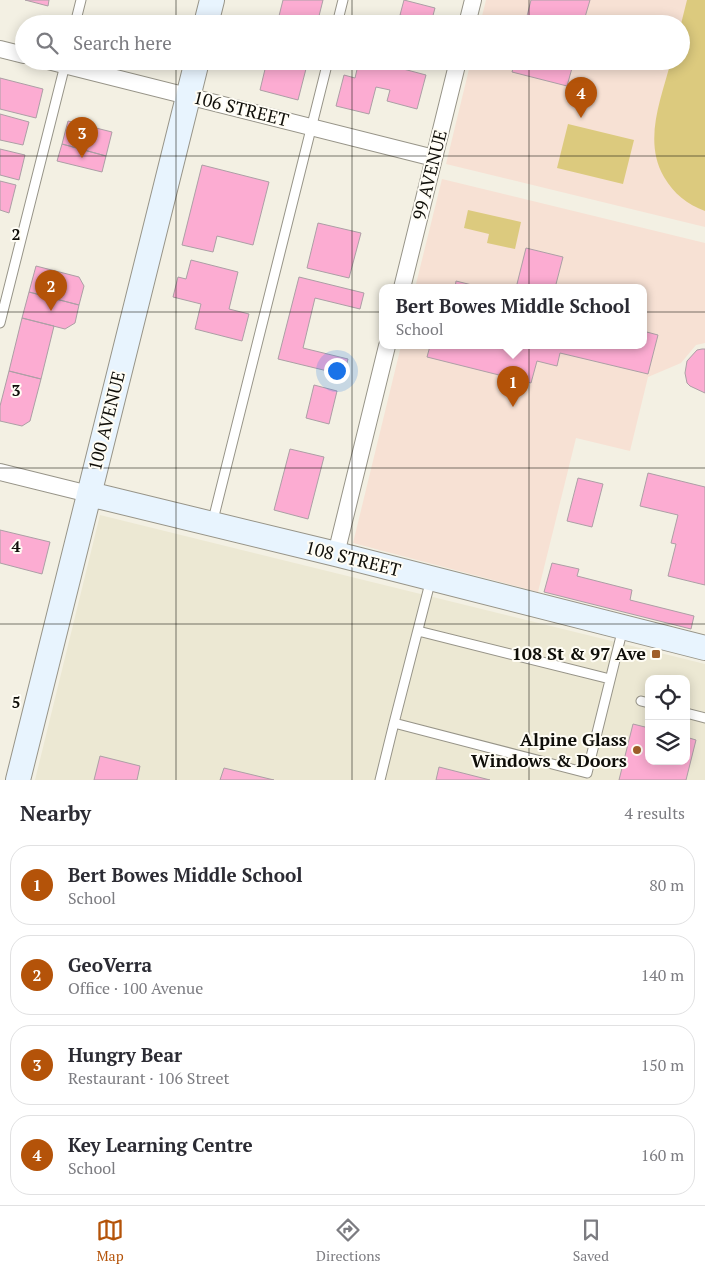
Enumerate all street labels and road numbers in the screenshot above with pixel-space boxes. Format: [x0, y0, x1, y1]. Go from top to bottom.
street label: 106 STREET [191, 85, 291, 131]
street label: 99 AVENUE [406, 127, 452, 222]
street label: 100 AVENUE [82, 368, 130, 473]
street label: 108 STREET [303, 535, 403, 581]

